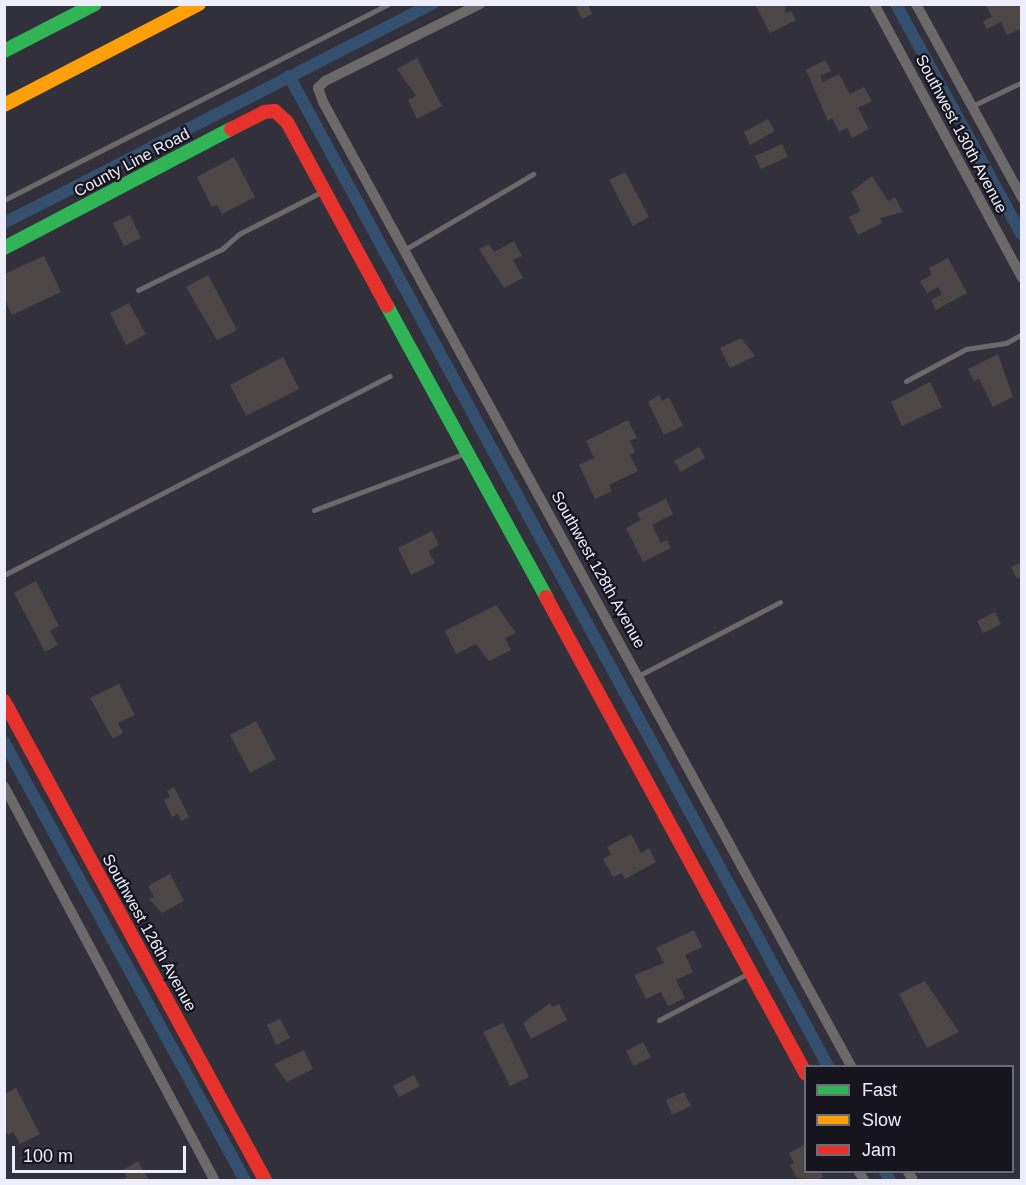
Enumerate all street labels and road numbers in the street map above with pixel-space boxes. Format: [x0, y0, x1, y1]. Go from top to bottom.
street label: Southwest 130th Avenue [911, 51, 1011, 217]
street label: County Line Road [71, 124, 193, 202]
street label: Southwest 128th Avenue [547, 488, 649, 652]
street label: Southwest 126th Avenue [98, 851, 200, 1015]

